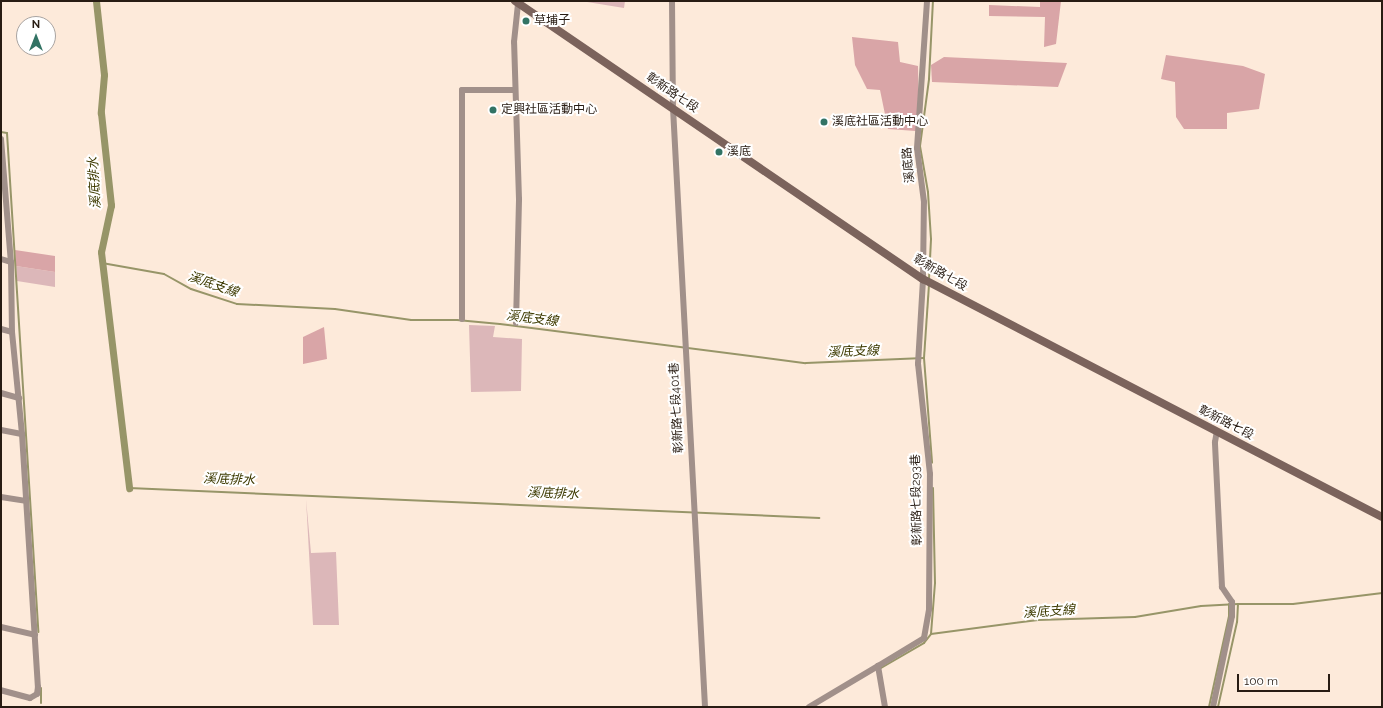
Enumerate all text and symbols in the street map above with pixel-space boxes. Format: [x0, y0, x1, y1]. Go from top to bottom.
place label: 草埔子 [534, 14, 570, 28]
north arrow [16, 16, 56, 56]
marker: 草埔子 [521, 16, 531, 26]
text: N [32, 18, 40, 31]
street label: 彰新路七段 [643, 70, 701, 116]
place label: 定興社區活動中心 [501, 103, 597, 117]
marker: 定興社區活動中心 [488, 105, 498, 115]
place label: 溪底社區活動中心 [832, 115, 928, 129]
marker: 溪底社區活動中心 [819, 117, 829, 127]
place label: 溪底 [727, 145, 751, 159]
street label: 溪底路 [900, 146, 918, 184]
marker: 溪底 [714, 147, 724, 157]
water label: 溪底排水 [86, 157, 104, 209]
street label: 彰新路七段 [910, 252, 970, 294]
water label: 溪底支線 [186, 269, 240, 301]
water label: 溪底支線 [505, 308, 559, 330]
water label: 溪底支線 [827, 343, 879, 361]
street label: 彰新路七段401巷 [667, 362, 687, 454]
street label: 彰新路七段 [1196, 403, 1256, 443]
street label: 彰新路七段293巷 [909, 454, 925, 546]
water label: 溪底排水 [203, 471, 255, 489]
water label: 溪底排水 [527, 485, 579, 503]
water label: 溪底支線 [1023, 602, 1075, 622]
scale bar [1239, 666, 1332, 692]
text: 100 m [1244, 674, 1278, 688]

